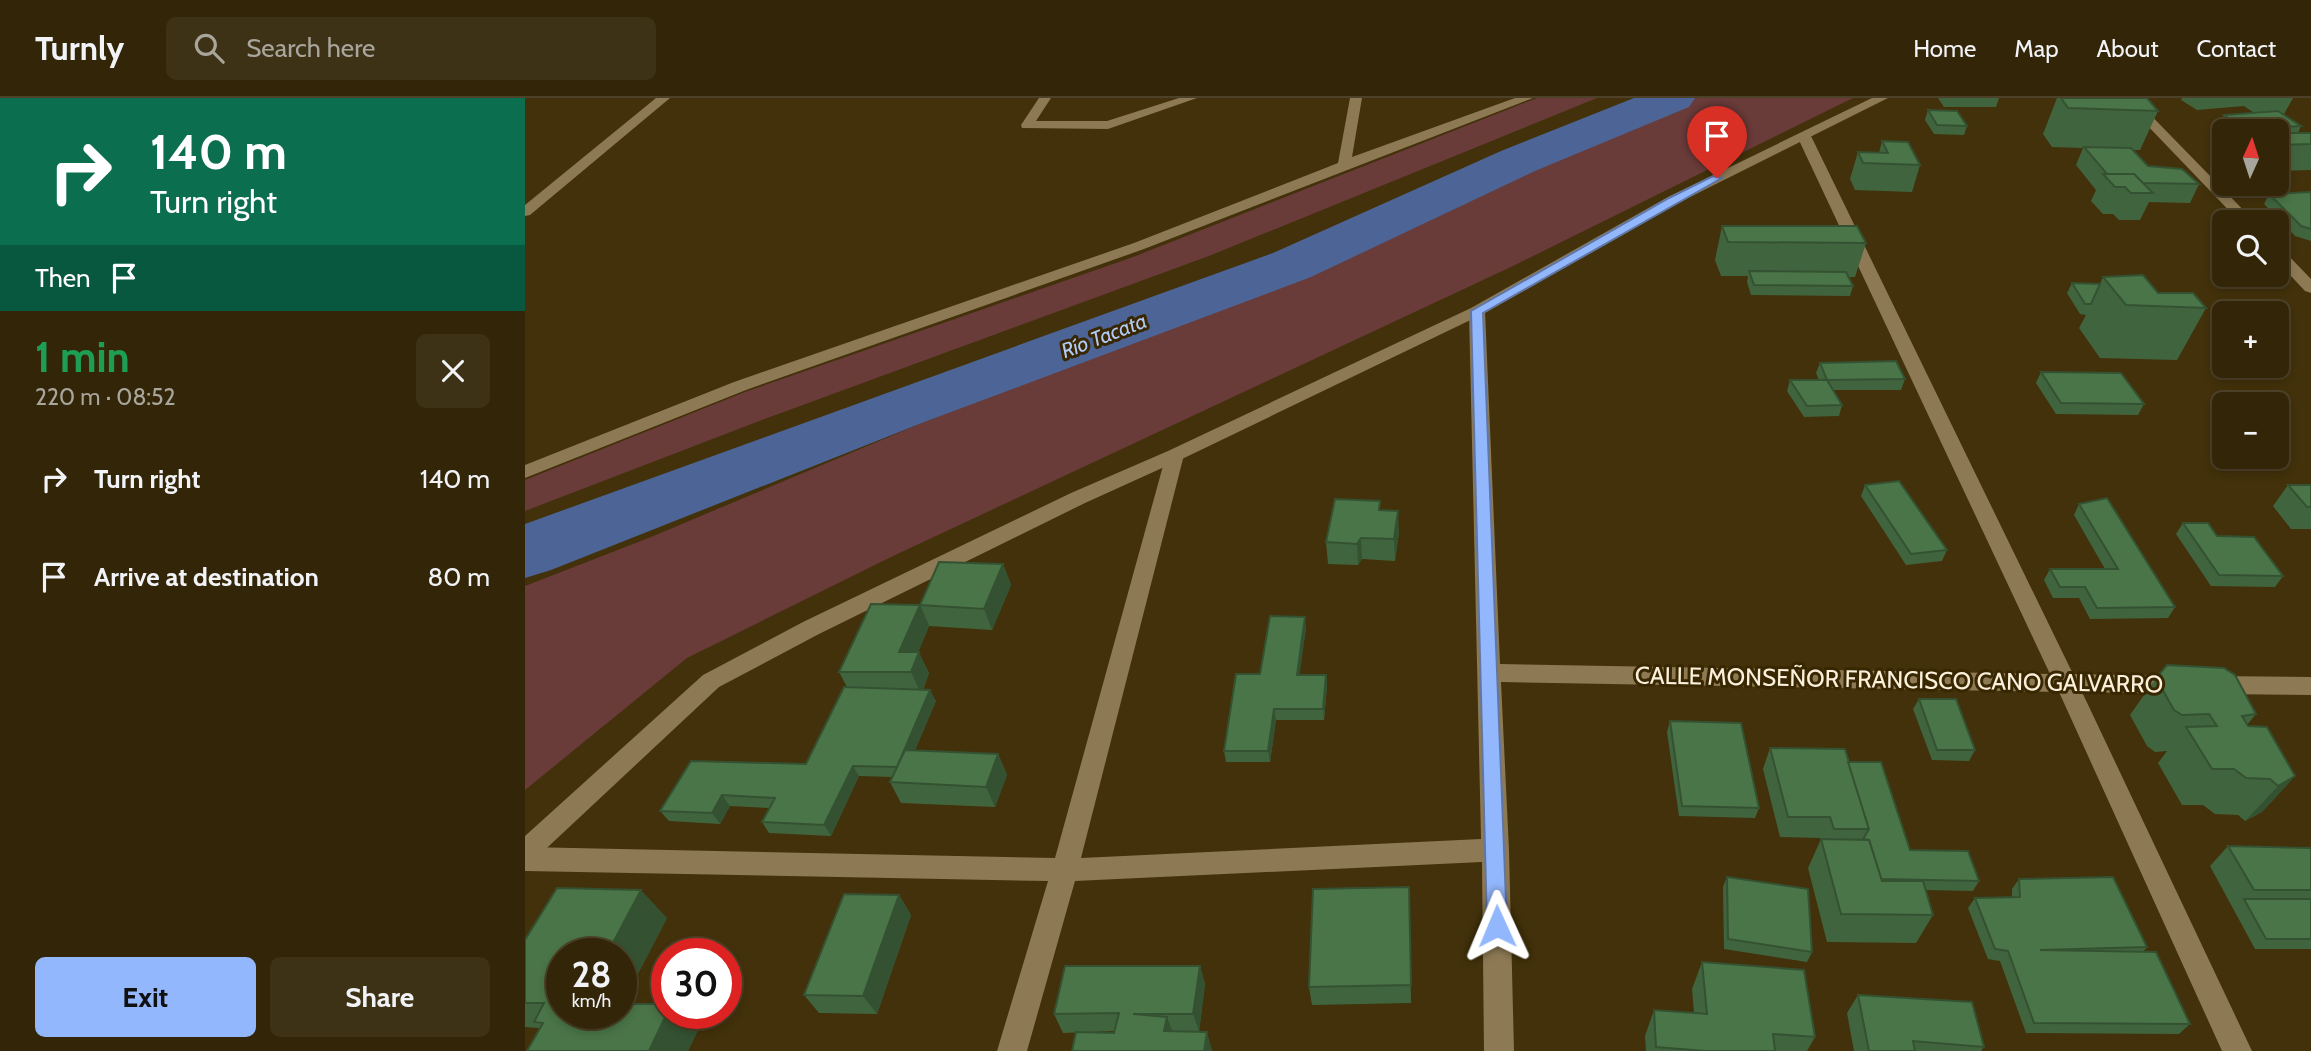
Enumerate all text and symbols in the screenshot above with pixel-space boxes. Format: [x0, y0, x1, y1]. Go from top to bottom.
search box [166, 17, 656, 80]
text: Turnly [35, 28, 124, 68]
icon: search [190, 29, 228, 67]
text: Search here [246, 32, 375, 64]
text: Home [1913, 34, 1976, 63]
text: Map [2014, 34, 2059, 63]
text: About [2097, 34, 2159, 63]
text: Contact [2197, 34, 2276, 63]
pin [1687, 106, 1747, 178]
icon: arrive [1698, 117, 1736, 155]
north arrow [2212, 119, 2289, 196]
map controls [2212, 119, 2289, 469]
text: 140 m [150, 122, 287, 181]
icon: right [35, 126, 126, 217]
text: Turn right [150, 182, 277, 221]
button: search [2212, 210, 2289, 287]
icon: arrive [105, 259, 143, 297]
text: Then [35, 262, 91, 294]
button: + [2212, 301, 2289, 378]
water label: Río Tacata [1058, 308, 1150, 363]
text: 1 min [35, 331, 130, 383]
button: close [416, 334, 490, 408]
text: 220 m · 08:52 [35, 383, 176, 411]
button: − [2212, 392, 2289, 469]
icon: right [35, 460, 73, 498]
text: Turn right [94, 463, 200, 495]
text: 140 m [420, 463, 490, 495]
icon: arrive [35, 558, 73, 596]
text: Arrive at destination [94, 561, 319, 593]
text: 80 m [427, 561, 490, 593]
street label: CALLE MONSEÑOR FRANCISCO CANO GALVARRO [1635, 660, 2163, 699]
position arrow [1460, 889, 1534, 963]
speed limit sign: 30 [651, 938, 742, 1029]
text: 28 [572, 953, 611, 996]
button: Exit [35, 957, 256, 1037]
button: Share [270, 957, 490, 1037]
text: km/h [572, 990, 611, 1012]

